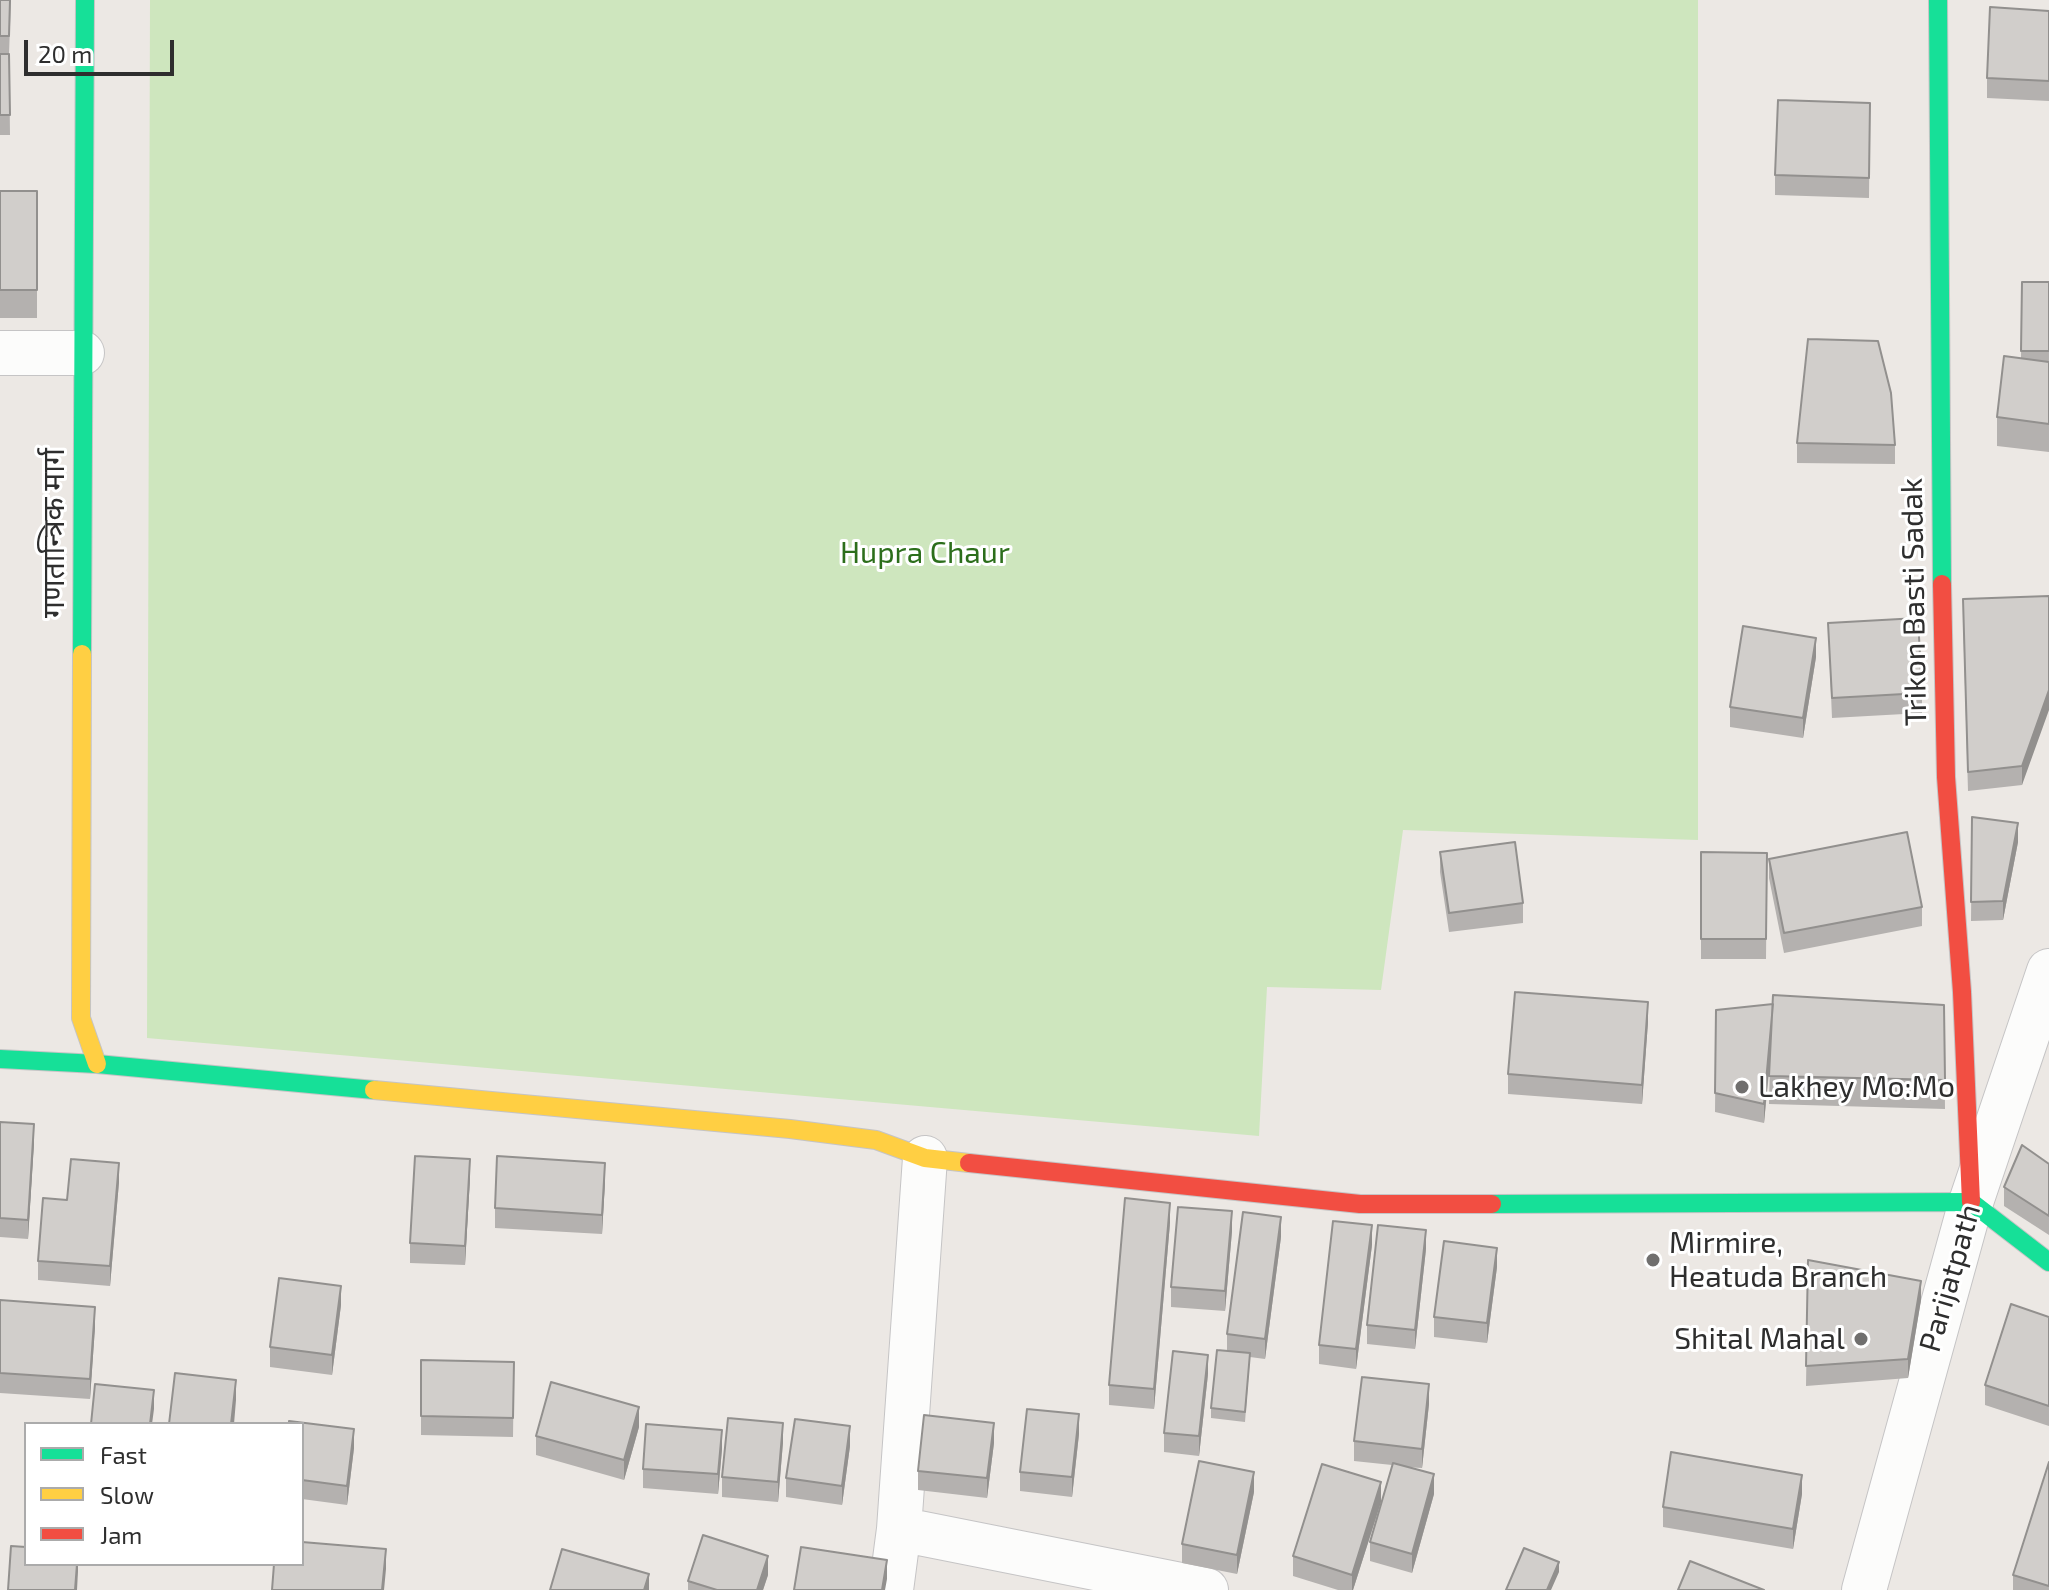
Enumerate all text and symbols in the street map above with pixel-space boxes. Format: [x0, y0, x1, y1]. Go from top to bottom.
scale bar [28, 24, 178, 74]
text: 20 m [38, 39, 92, 68]
street label: गणतान्त्रिक मार्ग [36, 448, 72, 618]
street label: Trikon Basti Sadak [1894, 478, 1934, 726]
park label: Hupra Chaur [840, 535, 1010, 571]
place label: Lakhey Mo:Mo [1758, 1069, 1955, 1105]
marker: Lakhey Mo:Mo [1733, 1078, 1751, 1096]
street label: Parijatpath [1912, 1200, 1988, 1356]
place label: Mirmire, Heatuda Branch [1669, 1225, 1887, 1296]
marker: Mirmire, Heatuda Branch [1644, 1251, 1662, 1269]
place label: Shital Mahal [1674, 1321, 1845, 1357]
marker: Shital Mahal [1852, 1330, 1870, 1348]
legend [24, 1422, 304, 1566]
text: Fast [100, 1440, 147, 1469]
text: Slow [100, 1480, 154, 1509]
text: Jam [100, 1520, 142, 1549]

